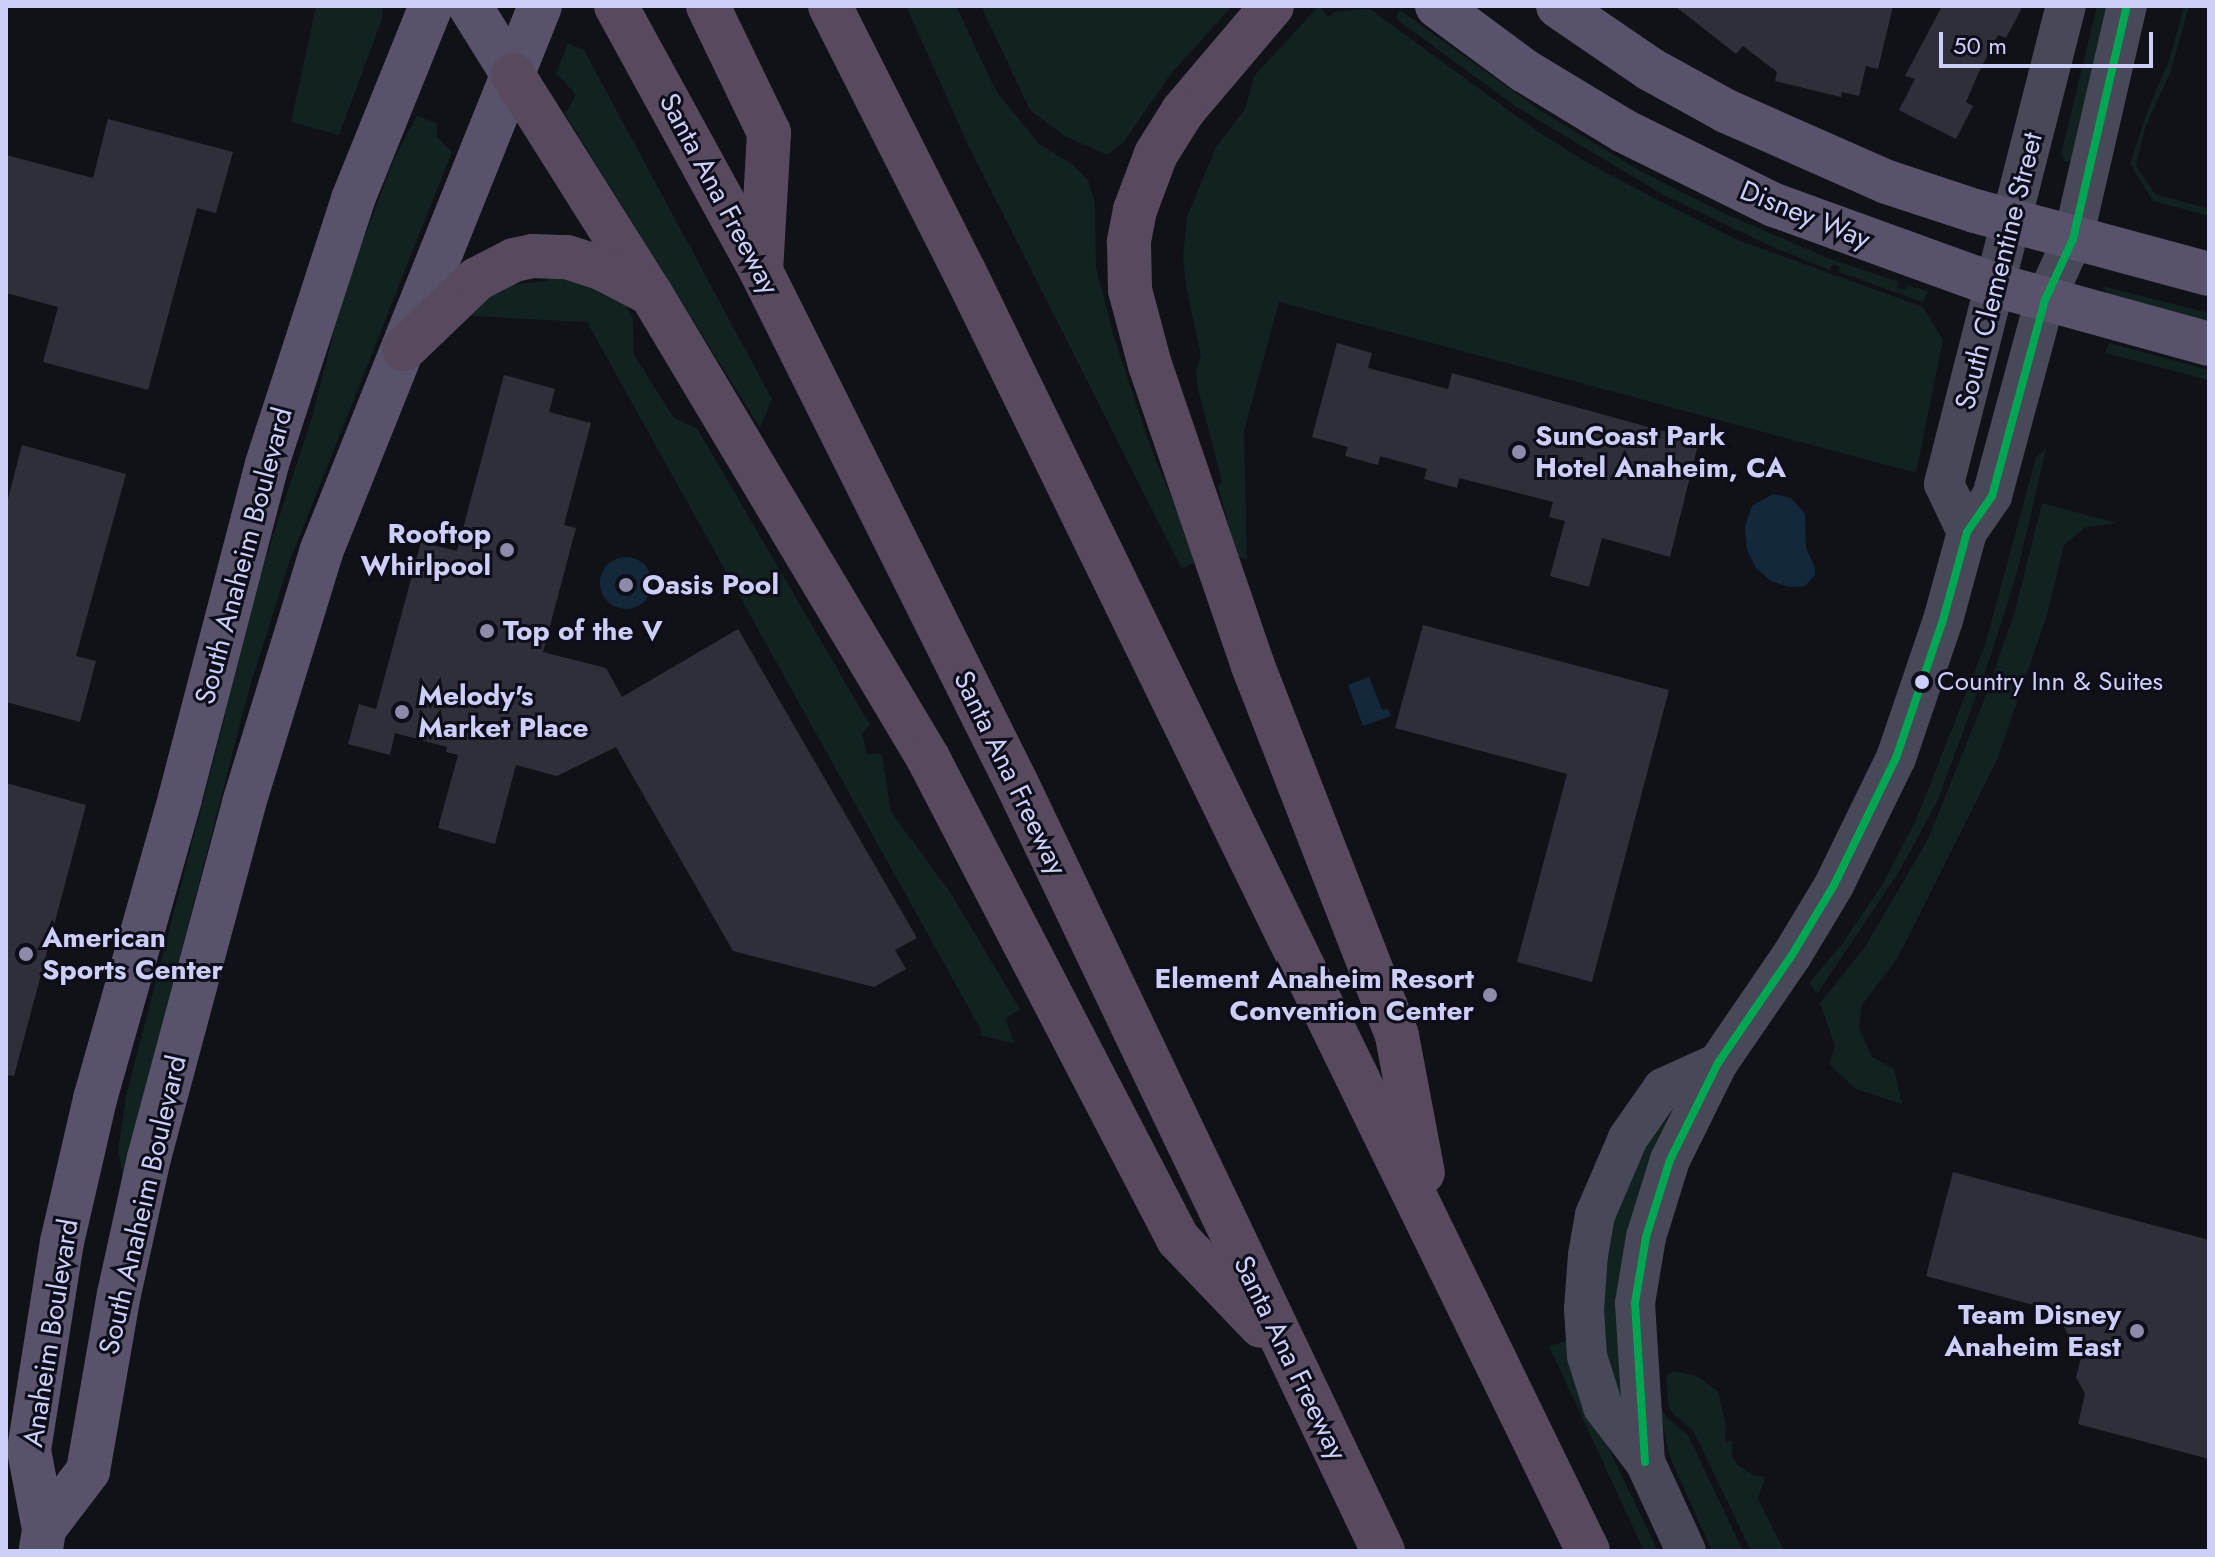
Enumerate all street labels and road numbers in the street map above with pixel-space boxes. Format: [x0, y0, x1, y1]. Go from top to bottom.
street label: Santa Ana Freeway [652, 88, 786, 300]
street label: South Clementine Street [1948, 129, 2050, 413]
street label: Disney Way [1735, 174, 1875, 256]
street label: South Anaheim Boulevard [188, 404, 300, 708]
street label: Santa Ana Freeway [946, 665, 1074, 881]
street label: South Anaheim Boulevard [92, 1052, 194, 1358]
street label: Anaheim Boulevard [16, 1216, 86, 1450]
street label: Santa Ana Freeway [1226, 1250, 1354, 1466]

